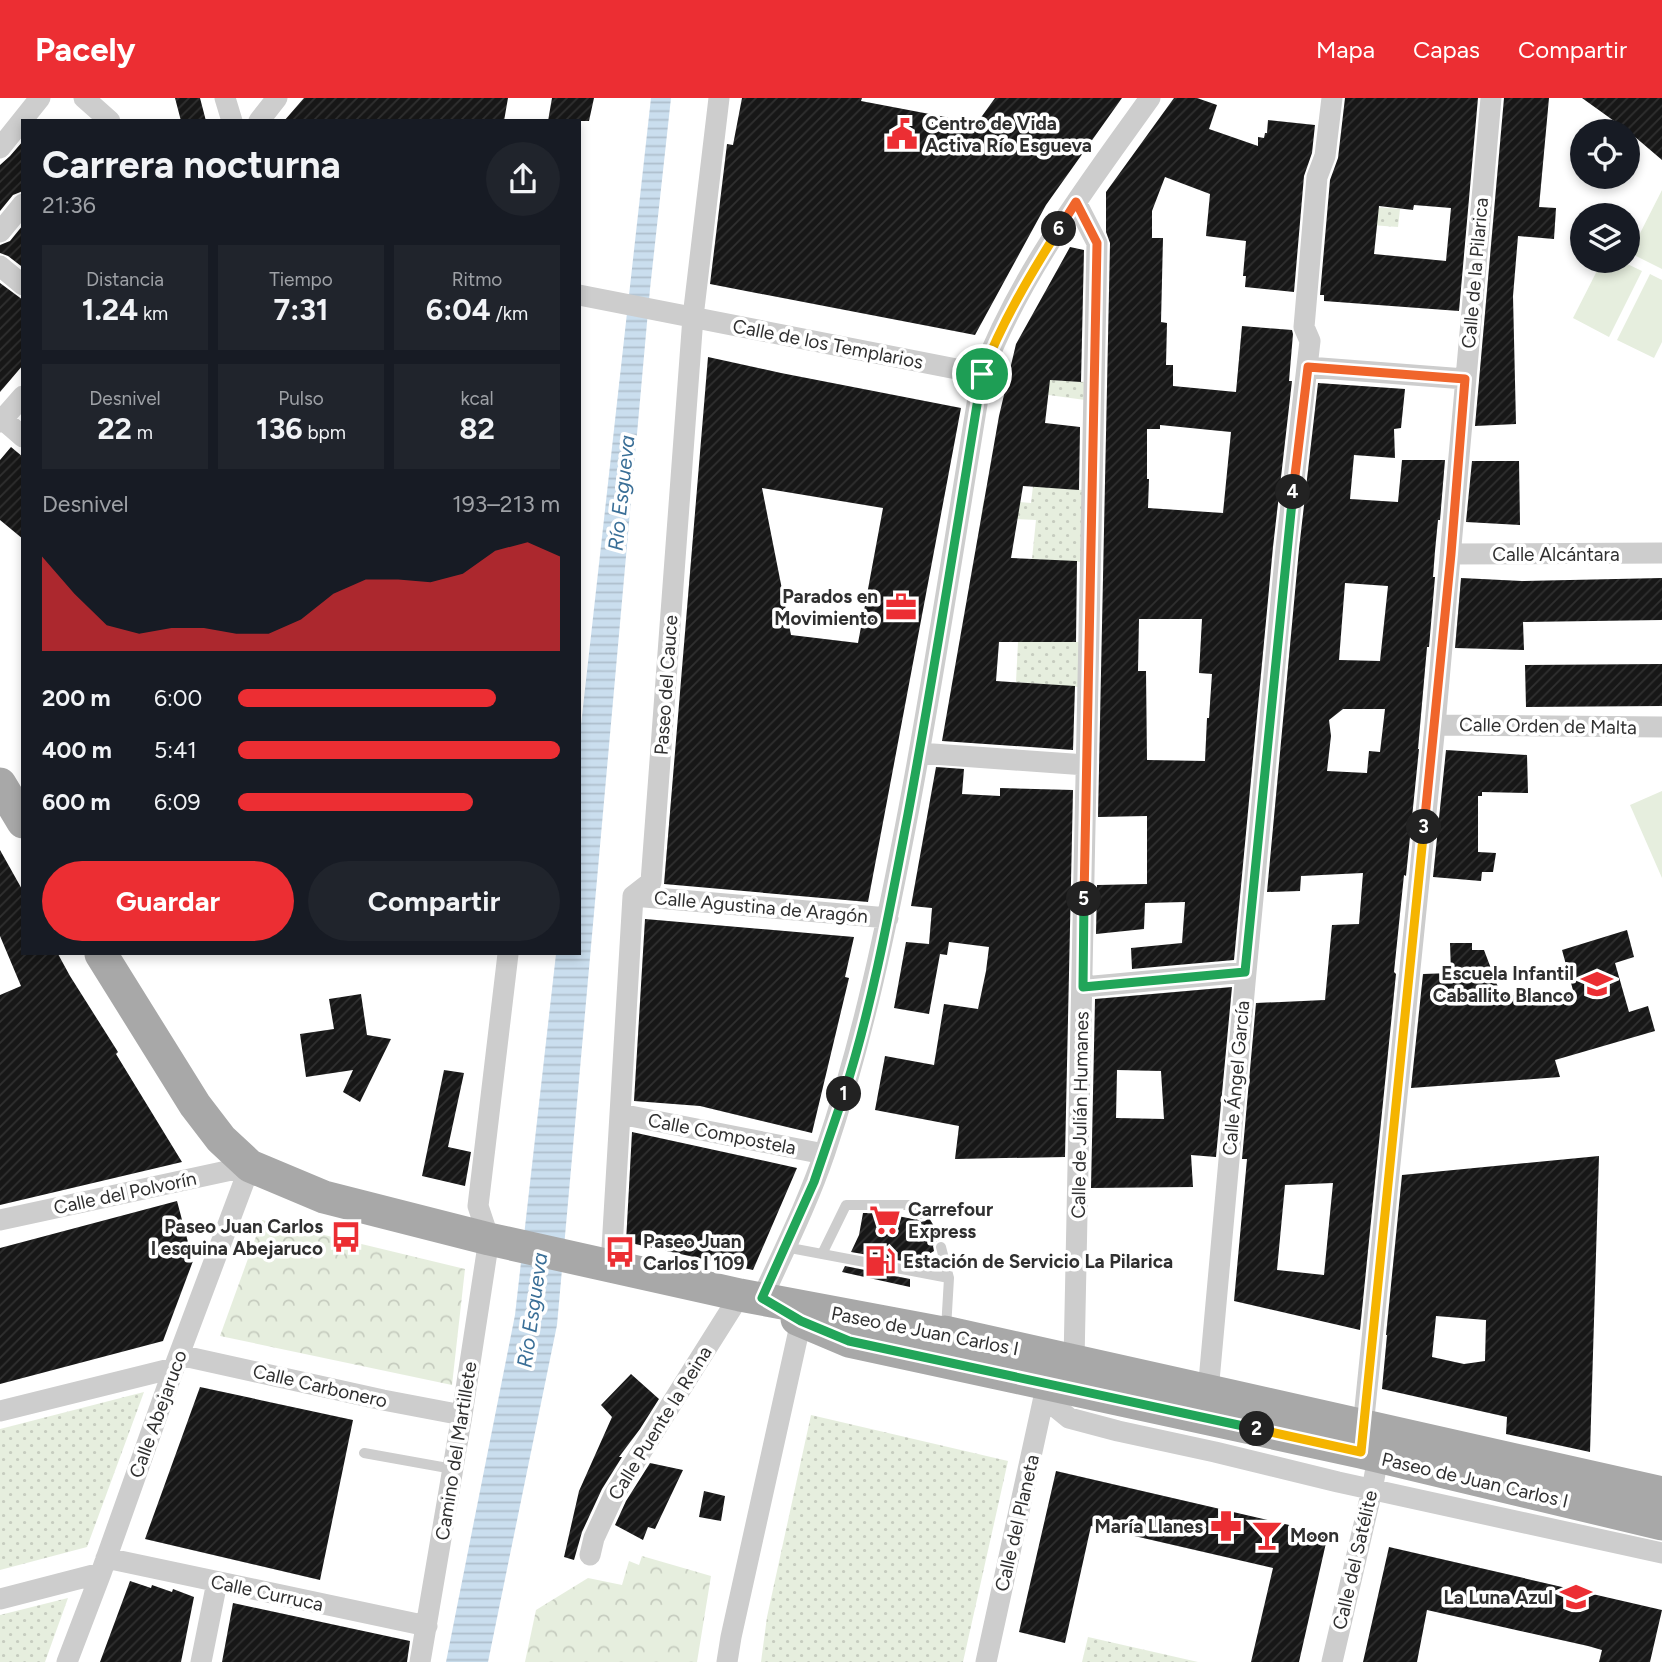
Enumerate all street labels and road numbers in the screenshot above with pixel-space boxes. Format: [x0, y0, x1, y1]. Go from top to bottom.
street label: Calle de la Pilarica [1457, 196, 1493, 350]
street label: Calle de los Templarios [731, 314, 925, 374]
street label: Calle Alcántara [1492, 543, 1620, 566]
street label: Paseo del Cauce [650, 614, 682, 756]
street label: Calle Orden de Malta [1459, 713, 1637, 739]
street label: Calle Agustina de Aragón [653, 886, 869, 928]
street label: Calle Ángel García [1218, 999, 1254, 1157]
street label: Calle de Julián Humanes [1067, 1011, 1093, 1219]
street label: Calle Compostela [646, 1108, 798, 1160]
street label: Calle del Polvorín [52, 1167, 198, 1219]
street label: Paseo de Juan Carlos I [829, 1302, 1021, 1360]
street label: Calle Puente la Reina [603, 1342, 717, 1504]
street label: Calle Abejaruco [124, 1347, 192, 1481]
street label: Calle Carbonero [251, 1359, 389, 1413]
street label: Camino del Martillete [431, 1360, 481, 1542]
street label: Paseo de Juan Carlos I [1379, 1447, 1571, 1513]
street label: Calle del Planeta [990, 1452, 1044, 1594]
street label: Calle del Satélite [1328, 1488, 1382, 1632]
street label: Calle Curruca [209, 1570, 325, 1616]

